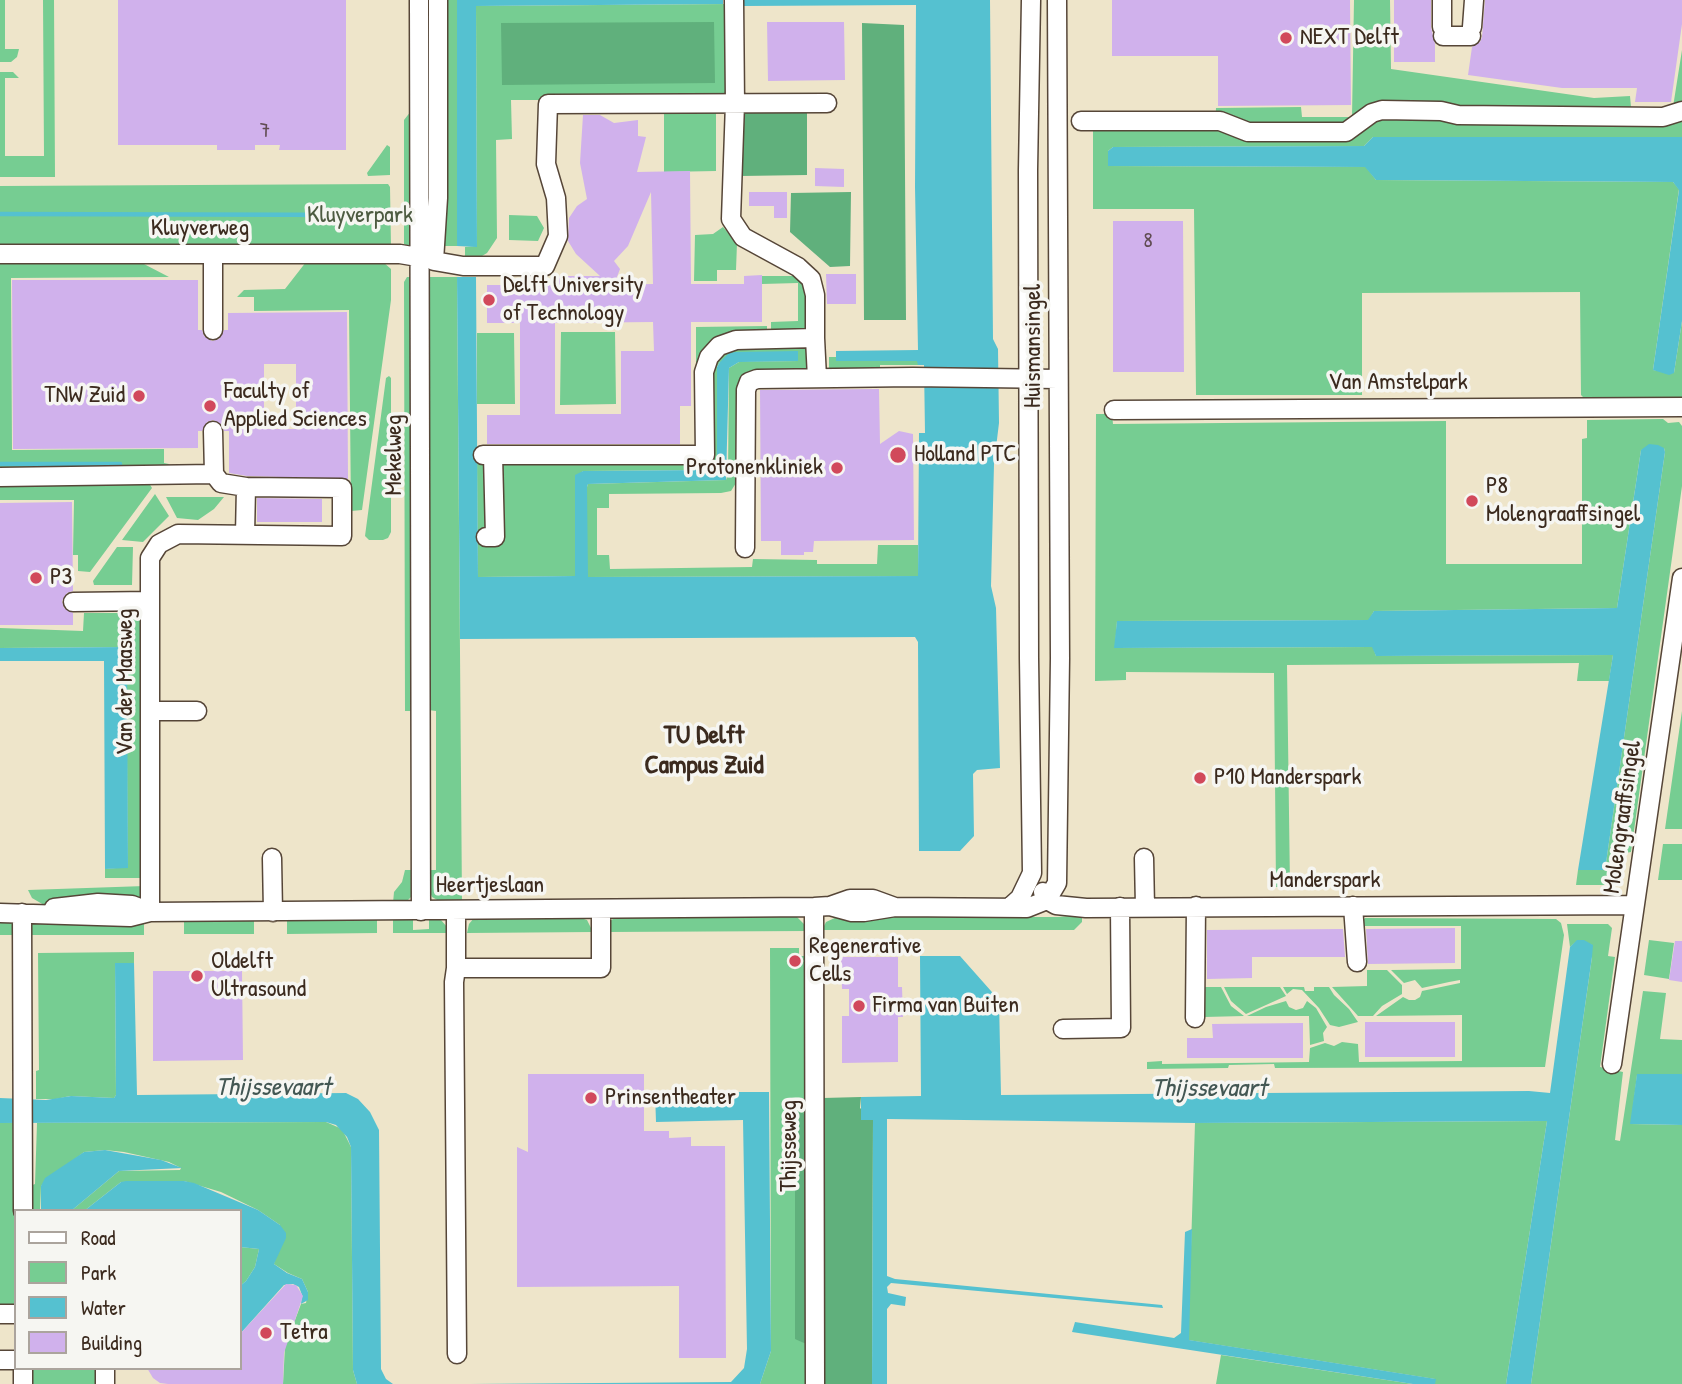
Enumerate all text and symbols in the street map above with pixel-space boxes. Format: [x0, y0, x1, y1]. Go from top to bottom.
place label: NEXT Delft [1300, 24, 1399, 52]
marker: NEXT Delft [1278, 30, 1294, 46]
house number: 7 [260, 118, 270, 144]
park label: Kluyverpark [307, 202, 413, 230]
street label: Kluyverweg [151, 215, 249, 243]
house number: 8 [1143, 228, 1153, 254]
place label: Delft University of Technology [503, 272, 644, 328]
street label: Huismansingel [1020, 284, 1048, 408]
marker: Delft University of Technology [481, 292, 497, 308]
street label: Van Amstelpark [1328, 369, 1468, 397]
place label: Faculty of Applied Sciences [224, 378, 367, 434]
place label: TNW Zuid [44, 382, 125, 410]
marker: TNW Zuid [131, 388, 147, 404]
marker: Faculty of Applied Sciences [202, 398, 218, 414]
street label: Mekelweg [381, 414, 409, 496]
place label: Holland PTC [914, 441, 1016, 469]
marker: Holland PTC [888, 445, 908, 465]
place label: Protonenkliniek [686, 454, 823, 482]
marker: Protonenkliniek [829, 460, 845, 476]
place label: P8 Molengraaffsingel [1486, 473, 1640, 529]
marker: P8 Molengraaffsingel [1464, 493, 1480, 509]
place label: P3 [50, 564, 72, 592]
marker: P3 [28, 570, 44, 586]
street label: Van der Maasweg [112, 609, 140, 755]
district label: TU Delft Campus Zuid [644, 720, 764, 782]
street label: Molengraaffsingel [1598, 739, 1648, 895]
place label: P10 Manderspark [1214, 764, 1361, 792]
marker: P10 Manderspark [1192, 770, 1208, 786]
street label: Manderspark [1270, 867, 1380, 895]
street label: Heertjeslaan [436, 872, 544, 900]
place label: Regenerative Cells [809, 933, 922, 989]
place label: Oldelft Ultrasound [211, 948, 306, 1004]
marker: Regenerative Cells [787, 953, 803, 969]
marker: Oldelft Ultrasound [189, 968, 205, 984]
place label: Firma van Buiten [873, 992, 1019, 1020]
marker: Firma van Buiten [851, 998, 867, 1014]
water label: Thijssevaart [215, 1072, 331, 1104]
water label: Thijssevaart [1151, 1073, 1267, 1105]
place label: Prinsentheater [605, 1084, 736, 1112]
marker: Prinsentheater [583, 1090, 599, 1106]
street label: Thijsseweg [776, 1100, 804, 1192]
legend [14, 1209, 242, 1370]
text: Road [81, 1223, 115, 1252]
text: Park [81, 1258, 116, 1287]
text: Water [81, 1293, 126, 1322]
place label: Tetra [280, 1319, 328, 1347]
marker: Tetra [258, 1325, 274, 1341]
text: Building [81, 1328, 142, 1357]

